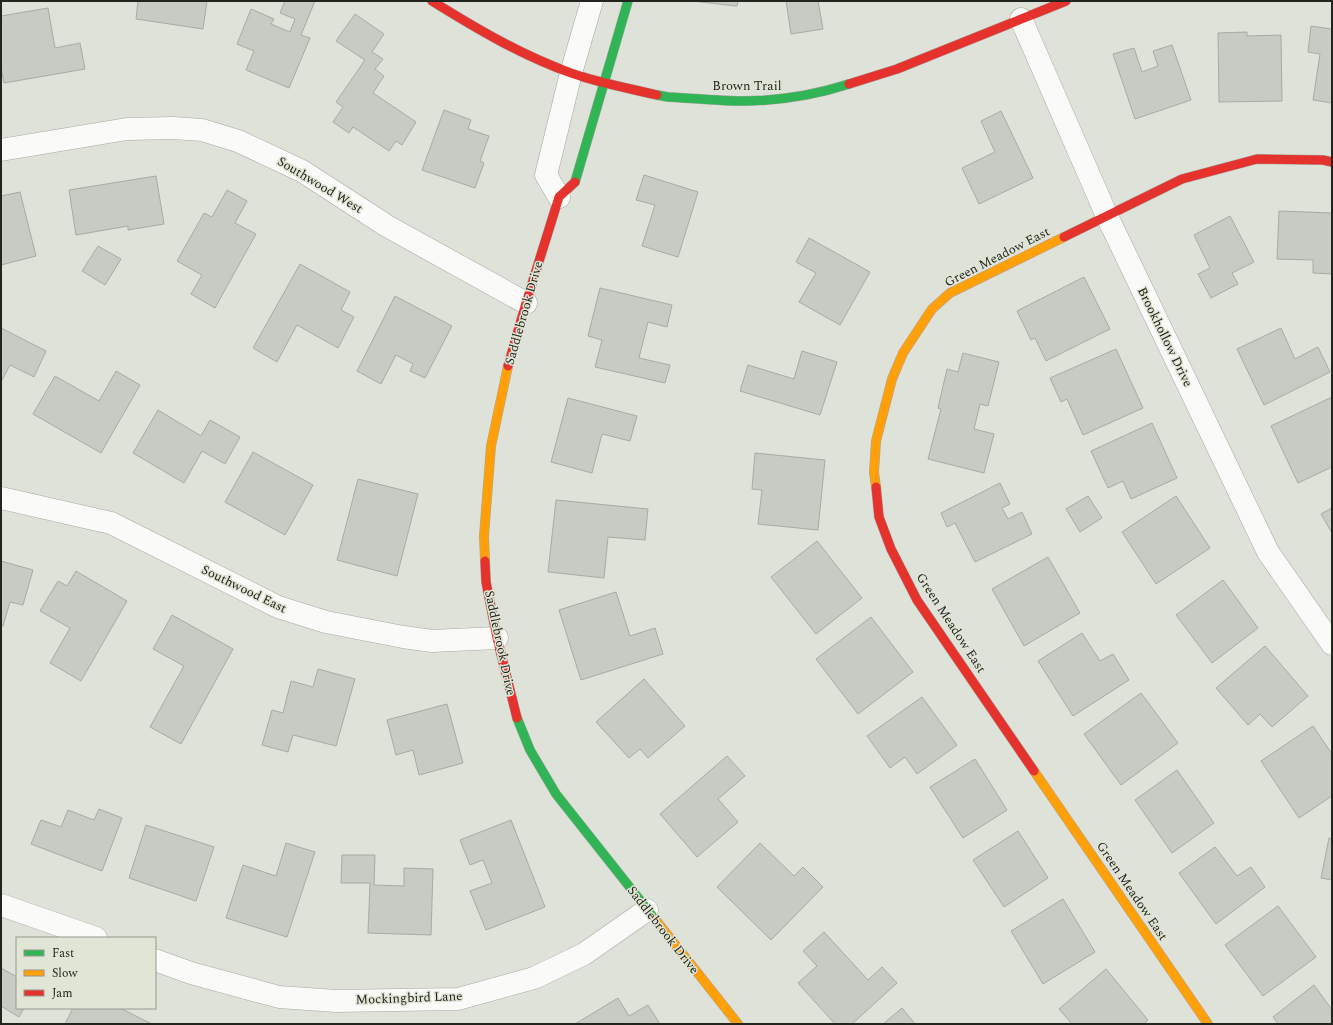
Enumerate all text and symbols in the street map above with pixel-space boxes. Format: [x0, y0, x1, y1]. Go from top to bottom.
street label: Brown Trail [712, 76, 782, 96]
street label: Southwood West [273, 151, 367, 219]
street label: Green Meadow East [941, 222, 1054, 292]
street label: Saddlebrook Drive [500, 259, 548, 367]
street label: Brookhollow Drive [1132, 284, 1198, 390]
street label: Southwood East [198, 560, 290, 619]
street label: Green Meadow East [911, 569, 991, 677]
street label: Saddlebrook Drive [479, 589, 521, 697]
street label: Green Meadow East [1091, 837, 1173, 945]
street label: Saddlebrook Drive [622, 882, 704, 978]
legend [16, 937, 156, 1009]
text: Fast [52, 944, 74, 963]
text: Slow [52, 964, 78, 983]
text: Jam [52, 984, 73, 1003]
street label: Mockingbird Lane [355, 986, 463, 1010]

